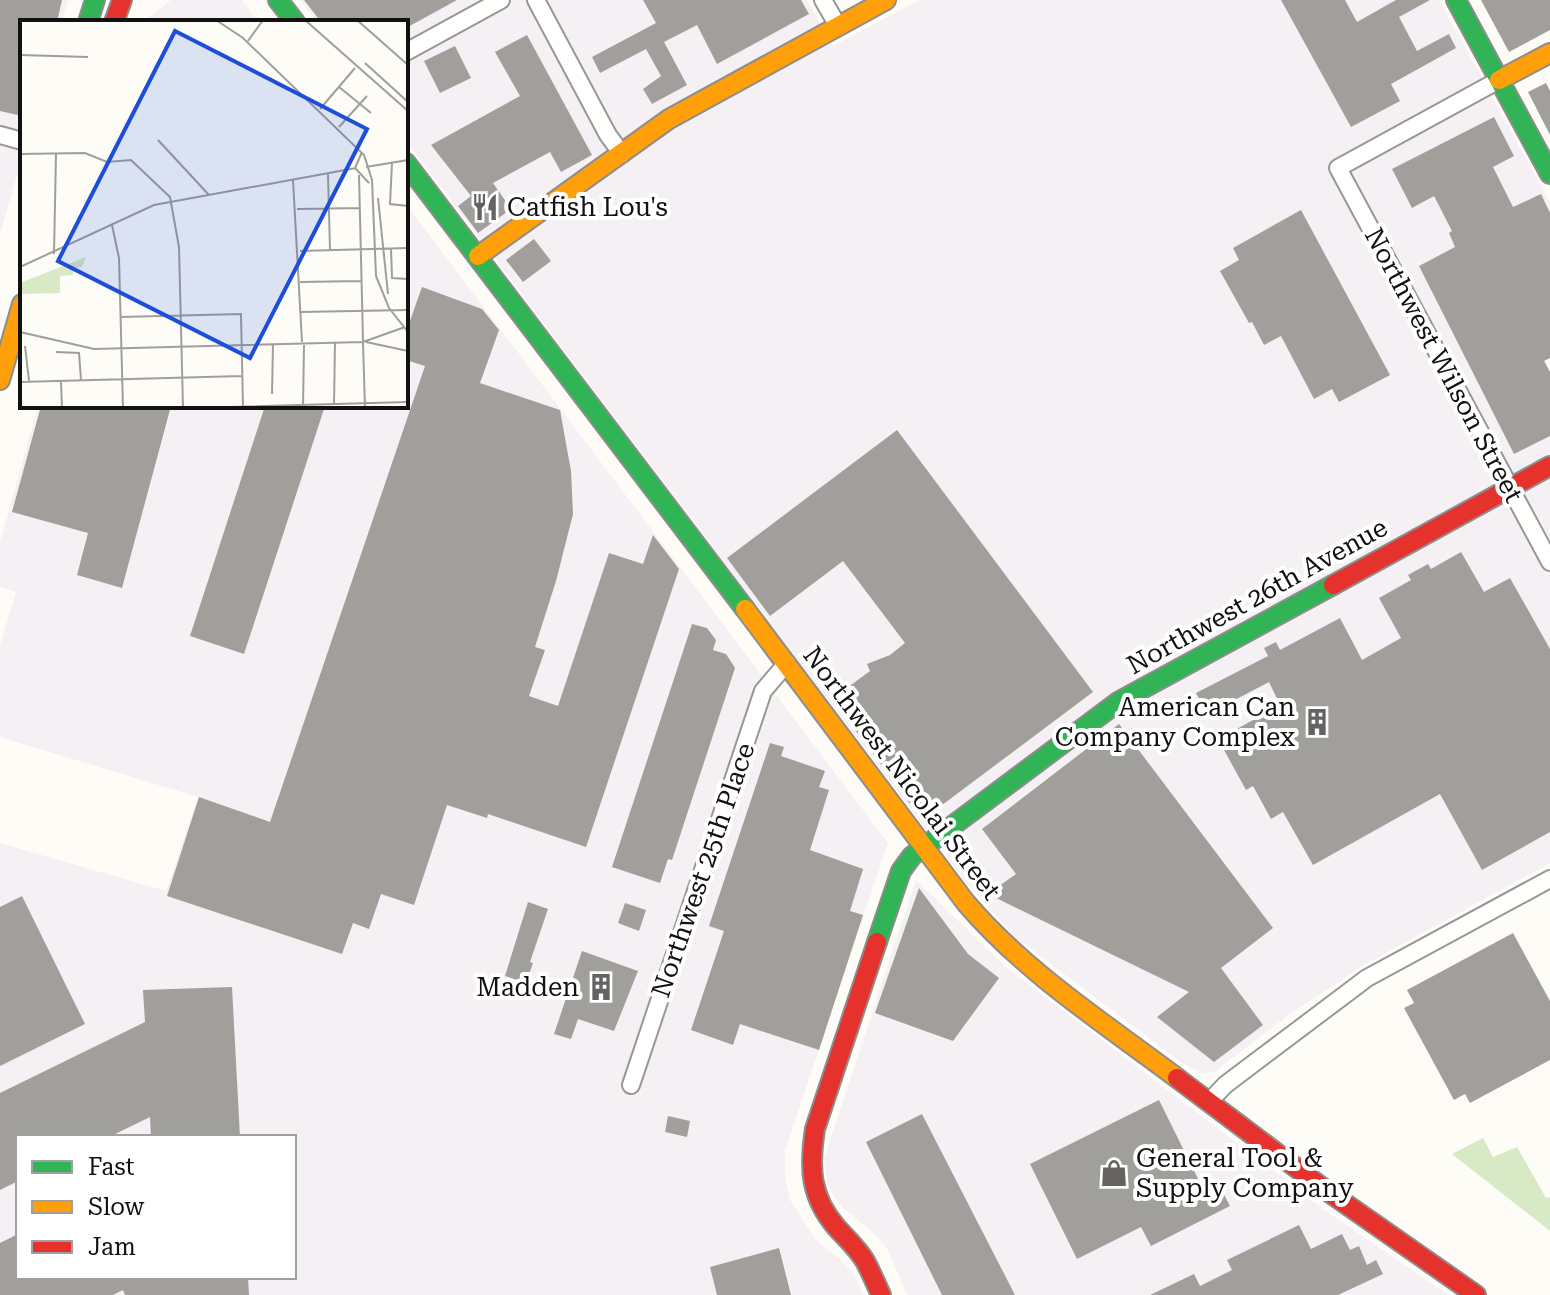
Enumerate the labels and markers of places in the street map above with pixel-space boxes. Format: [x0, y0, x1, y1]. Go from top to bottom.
restaurant icon: Catfish Lou's [470, 192, 500, 222]
place label: Catfish Lou's [507, 192, 668, 222]
place label: American Can Company Complex [1055, 692, 1295, 752]
building icon: American Can Company Complex [1302, 707, 1332, 737]
place label: Madden [476, 972, 579, 1002]
building icon: Madden [586, 972, 616, 1002]
place label: General Tool & Supply Company [1136, 1143, 1354, 1203]
shop icon: General Tool & Supply Company [1099, 1158, 1129, 1188]

